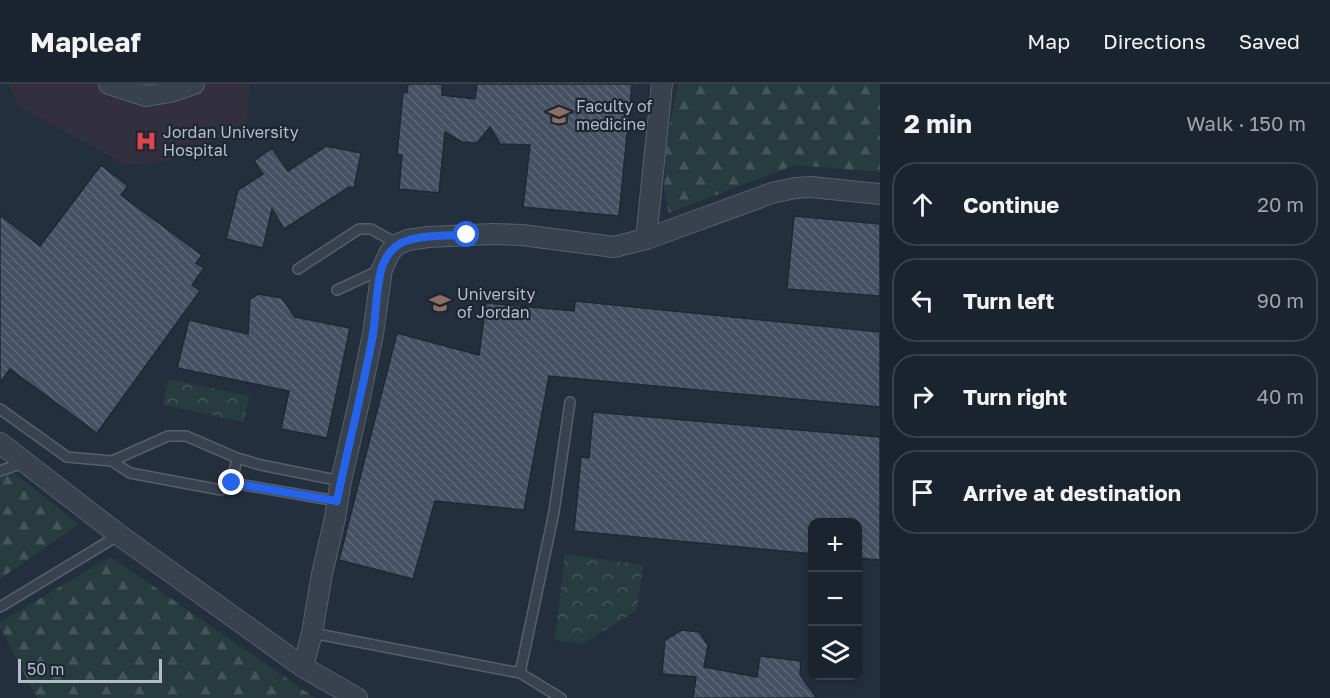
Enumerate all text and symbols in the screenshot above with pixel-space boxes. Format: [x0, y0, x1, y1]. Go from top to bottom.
text: Mapleaf [30, 25, 141, 58]
text: Map [1027, 28, 1070, 54]
text: Directions [1103, 28, 1206, 54]
text: Saved [1239, 28, 1300, 54]
place label: Faculty of medicine [576, 96, 653, 134]
school or university icon: Faculty of medicine [547, 103, 571, 127]
text: 2 min [904, 108, 972, 139]
text: Walk · 150 m [1186, 111, 1306, 135]
place label: Jordan University Hospital [163, 122, 299, 160]
hospital icon: Jordan University Hospital [134, 129, 158, 153]
icon: ahead [906, 188, 939, 221]
text: Continue [963, 191, 1059, 218]
text: 20 m [1257, 192, 1304, 216]
route start [453, 221, 479, 247]
place label: University of Jordan [457, 284, 535, 322]
icon: left [906, 284, 939, 317]
text: Turn left [963, 287, 1054, 314]
text: 90 m [1257, 288, 1304, 312]
school or university icon: University of Jordan [428, 291, 452, 315]
icon: right [906, 380, 939, 413]
text: Turn right [963, 383, 1067, 410]
text: 40 m [1257, 384, 1304, 408]
route end [218, 469, 244, 495]
icon: arrive [906, 476, 939, 509]
text: Arrive at destination [963, 479, 1181, 506]
map controls [808, 518, 862, 680]
button: + [808, 518, 862, 572]
button: − [808, 572, 862, 626]
button: layers [808, 626, 862, 680]
scale bar [18, 656, 162, 684]
text: 50 m [27, 659, 64, 679]

